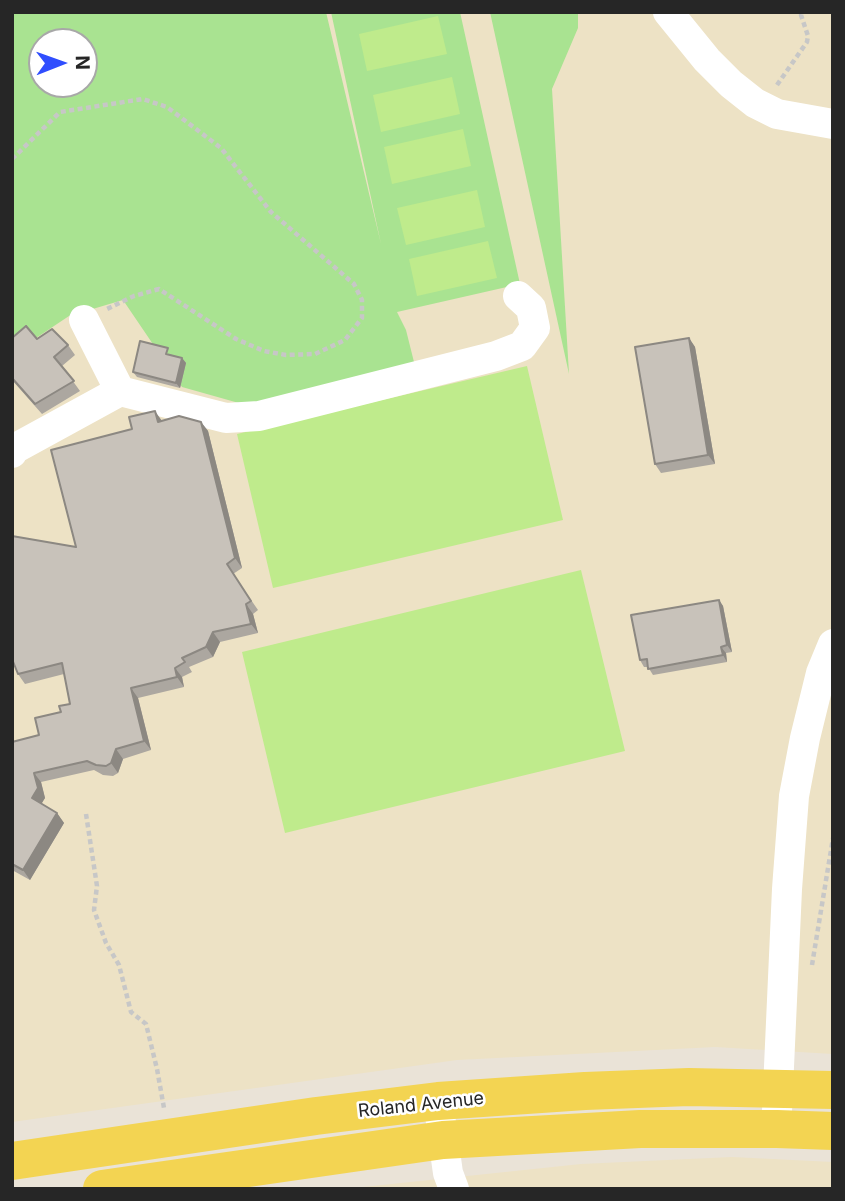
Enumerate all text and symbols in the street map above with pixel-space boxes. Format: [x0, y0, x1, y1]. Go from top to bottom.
north arrow [28, 28, 98, 98]
text: N [71, 55, 94, 70]
street label: Roland Avenue [357, 1088, 485, 1122]

